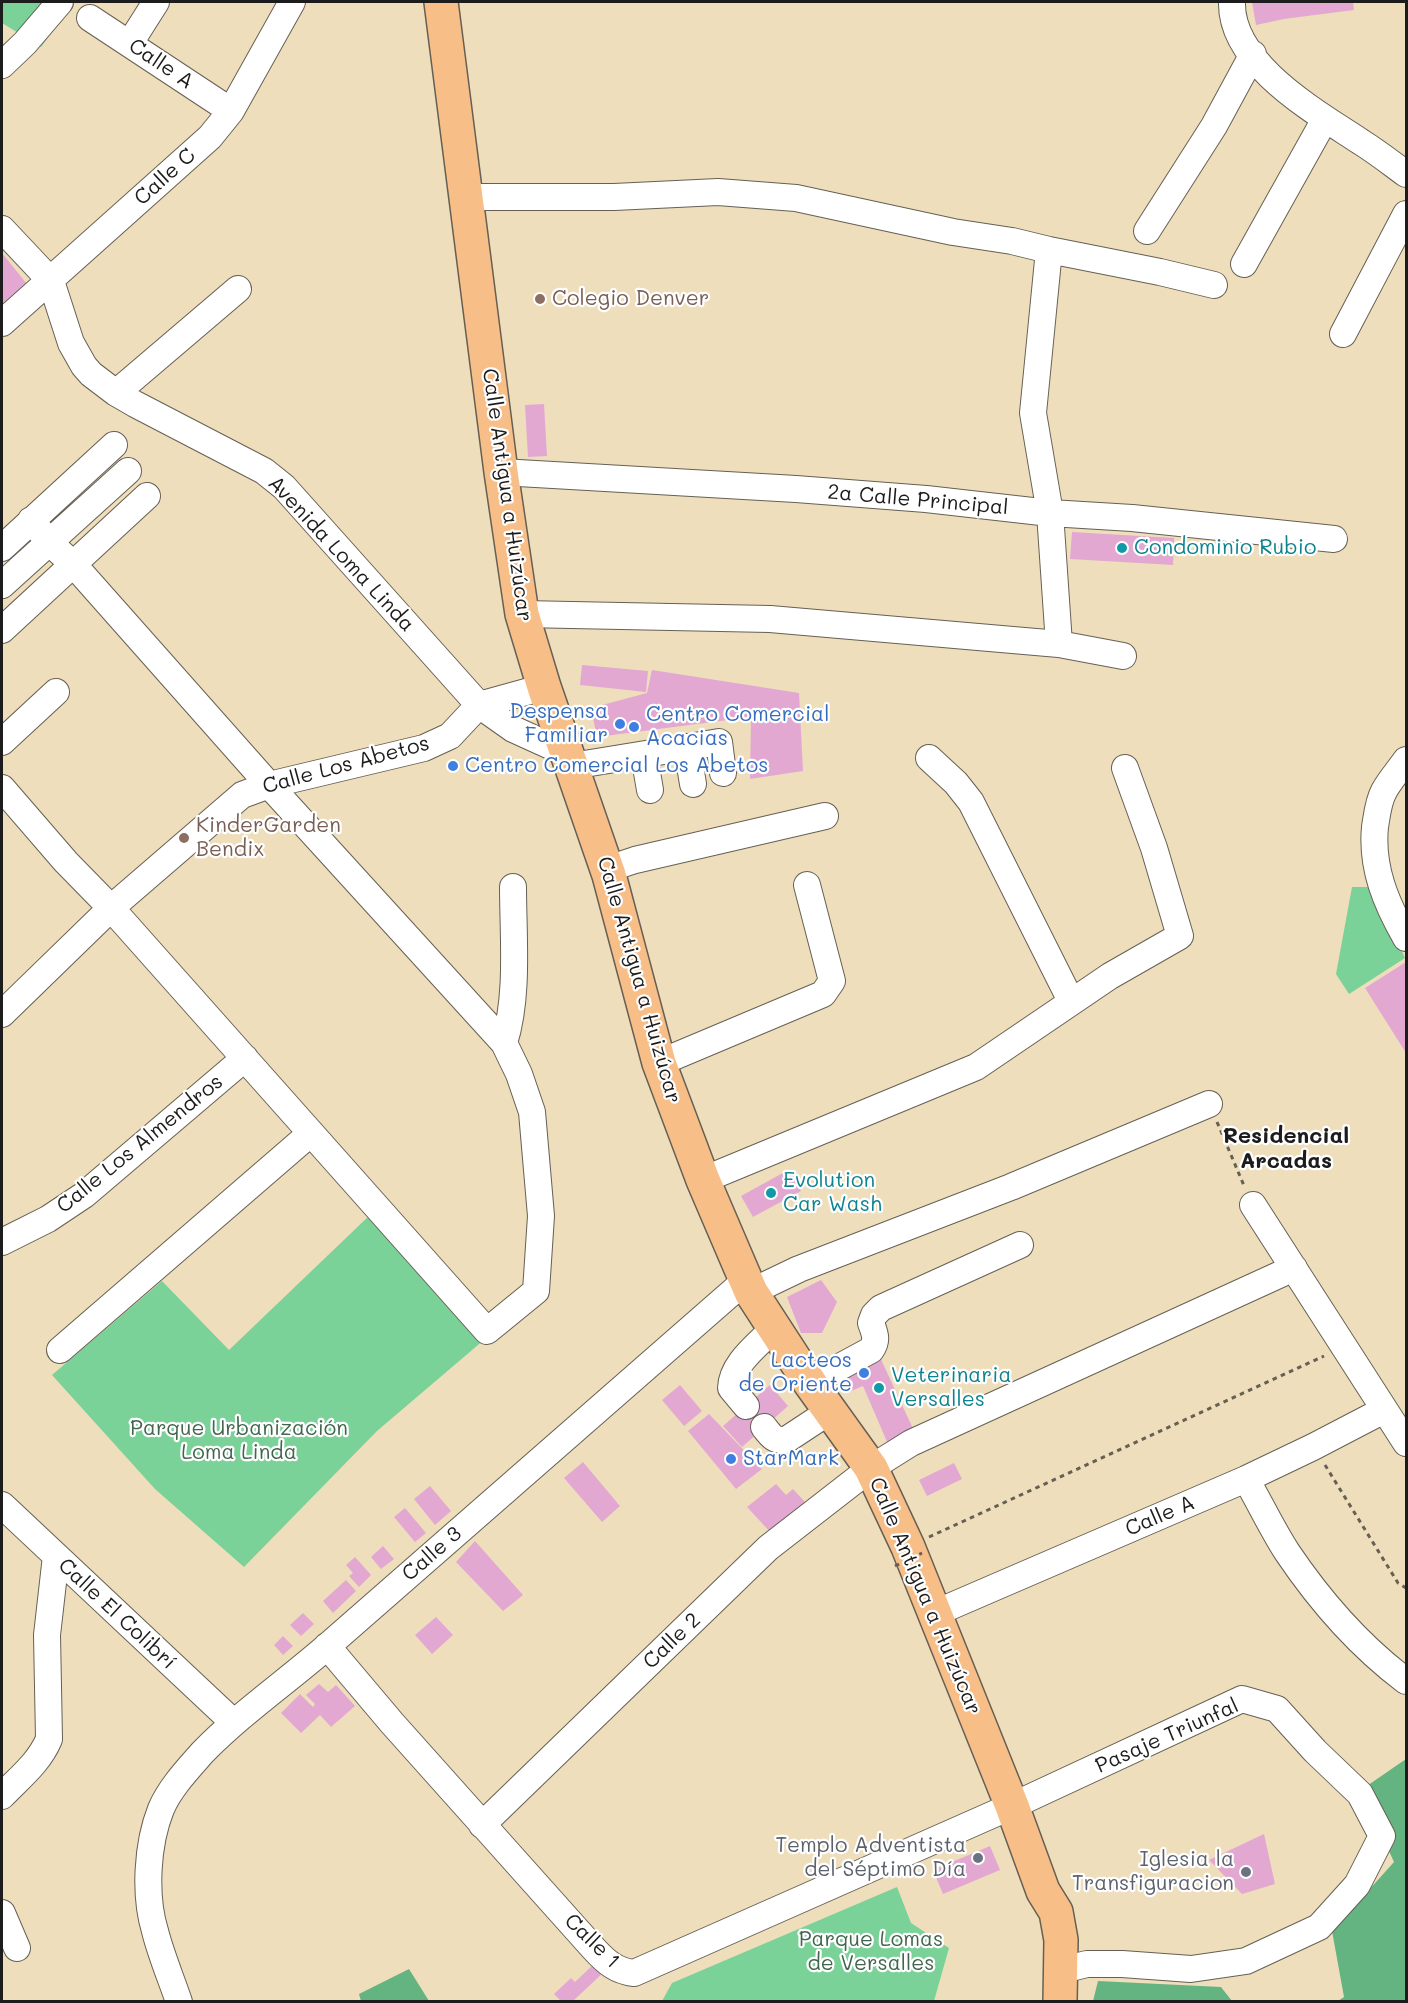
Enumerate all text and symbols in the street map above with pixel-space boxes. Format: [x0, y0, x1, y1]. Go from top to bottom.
street label: Calle A [124, 33, 198, 95]
street label: Calle C [129, 143, 201, 211]
place label: Colegio Denver [552, 286, 709, 312]
marker: Colegio Denver [533, 292, 547, 306]
street label: Calle Antigua a Huizúcar [477, 367, 537, 623]
street label: Avenida Loma Linda [262, 471, 420, 637]
street label: 2a Calle Principal [827, 480, 1009, 520]
place label: Condominio Rubio [1134, 535, 1316, 561]
marker: Condominio Rubio [1115, 541, 1129, 555]
place label: Despensa Familiar [509, 699, 608, 749]
place label: Centro Comercial Acacias [646, 702, 829, 752]
marker: Despensa Familiar [613, 717, 627, 731]
marker: Centro Comercial Acacias [627, 720, 641, 734]
street label: Calle Los Abetos [260, 731, 432, 799]
place label: Centro Comercial Los Abetos [465, 753, 768, 779]
marker: Centro Comercial Los Abetos [446, 759, 460, 773]
place label: KinderGarden Bendix [196, 813, 341, 863]
marker: KinderGarden Bendix [177, 831, 191, 845]
street label: Calle Antigua a Huizúcar [592, 854, 686, 1106]
street label: Calle Los Almendros [52, 1069, 228, 1219]
district label: Residencial Arcadas [1223, 1123, 1349, 1174]
place label: Evolution Car Wash [783, 1168, 882, 1218]
marker: Evolution Car Wash [764, 1186, 778, 1200]
place label: Lacteos de Oriente [738, 1348, 852, 1398]
place label: Veterinaria Versalles [891, 1363, 1011, 1413]
marker: Lacteos de Oriente [857, 1366, 871, 1380]
marker: Veterinaria Versalles [872, 1381, 886, 1395]
park label: Parque Urbanización Loma Linda [130, 1416, 348, 1466]
place label: StarMark [743, 1446, 839, 1472]
marker: StarMark [724, 1452, 738, 1466]
street label: Calle Antigua a Huizúcar [863, 1473, 987, 1719]
street label: Calle A [1122, 1490, 1198, 1542]
street label: Calle 3 [397, 1521, 467, 1587]
street label: Calle El Colibrí [53, 1553, 181, 1675]
street label: Calle 2 [638, 1608, 706, 1674]
street label: Pasaje Triunfal [1091, 1693, 1243, 1779]
place label: Templo Adventista del Séptimo Día [775, 1833, 966, 1883]
place label: Iglesia la Transfiguracion [1072, 1847, 1234, 1897]
marker: Templo Adventista del Séptimo Día [971, 1851, 985, 1865]
marker: Iglesia la Transfiguracion [1239, 1865, 1253, 1879]
street label: Calle 1 [559, 1908, 625, 1974]
park label: Parque Lomas de Versalles [799, 1927, 943, 1977]

